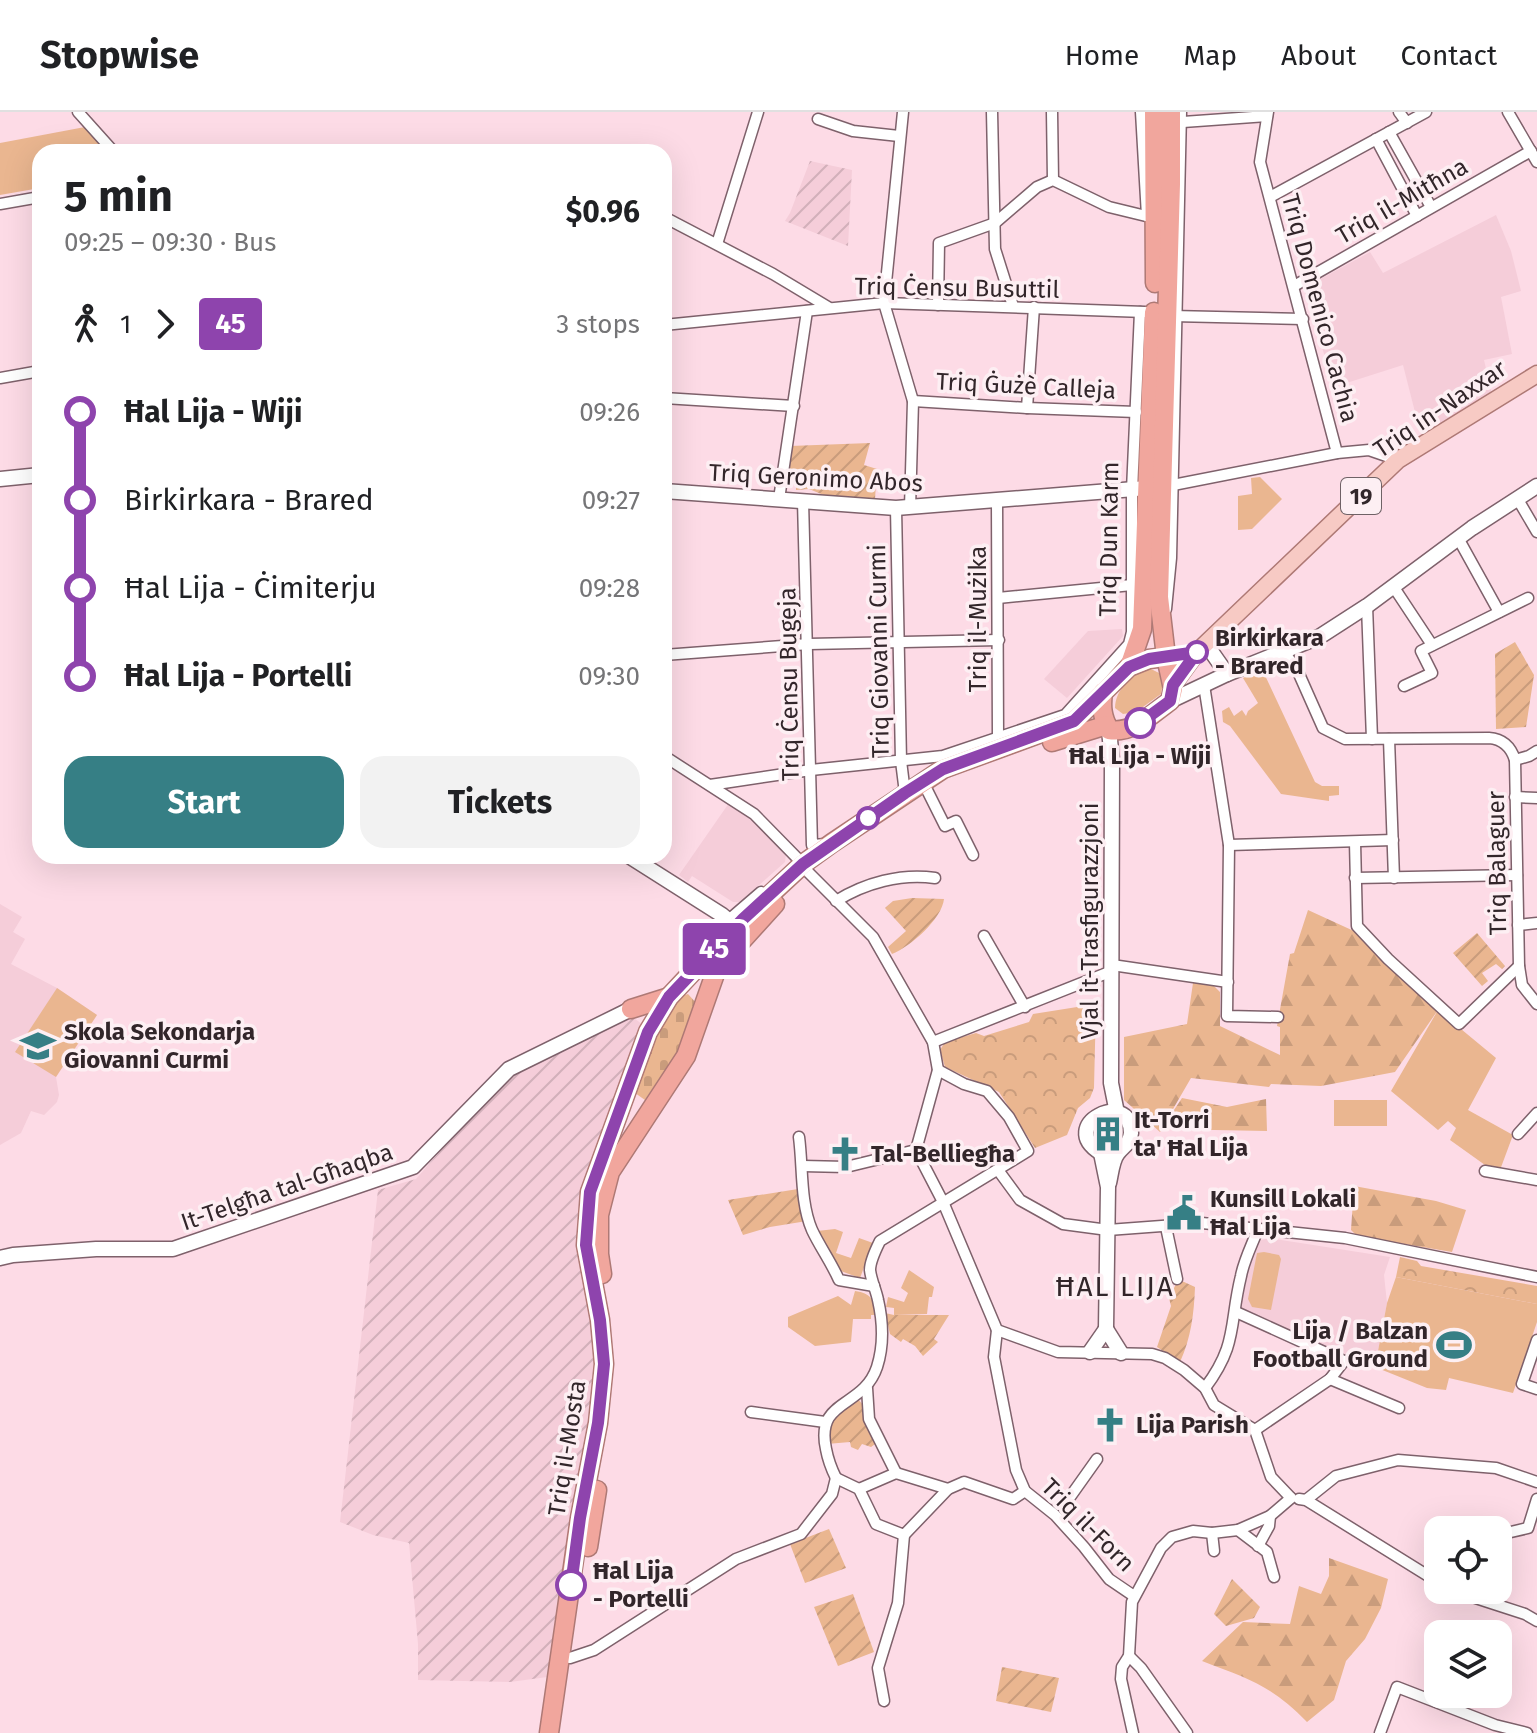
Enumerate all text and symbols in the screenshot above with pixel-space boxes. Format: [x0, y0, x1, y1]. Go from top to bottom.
text: Stopwise [40, 32, 199, 78]
text: Home [1065, 39, 1139, 72]
text: Map [1183, 39, 1237, 72]
text: About [1281, 39, 1356, 72]
text: Contact [1400, 39, 1497, 72]
street label: Triq il-Mitħna [1331, 152, 1473, 250]
text: 5 min [64, 170, 173, 223]
street label: Triq Domenico Cachia [1276, 191, 1364, 425]
text: $0.96 [566, 194, 640, 230]
text: 09:25 – 09:30 · Bus [64, 227, 276, 258]
street label: Triq Ċensu Busuttil [854, 271, 1060, 304]
icon: walk [64, 302, 108, 346]
icon: forward [143, 302, 187, 346]
text: 45 [215, 307, 246, 340]
text: 1 [120, 309, 131, 340]
text: 3 stops [556, 309, 640, 340]
street label: Triq in-Naxxar [1368, 354, 1512, 464]
street label: Triq Ġużè Calleja [935, 366, 1117, 405]
text: Ħal Lija - Wiji [124, 394, 302, 430]
text: 09:26 [579, 397, 640, 428]
street label: Triq Geronimo Abos [708, 458, 924, 498]
street label: Triq Dun Karm [1094, 461, 1124, 617]
road number: 19 [1341, 478, 1381, 514]
text: Birkirkara - Brared [124, 482, 374, 518]
text: 09:27 [582, 485, 640, 516]
street label: Triq Giovanni Curmi [863, 544, 895, 758]
street label: Triq il-Mużika [964, 546, 992, 692]
text: Ħal Lija - Ċimiterju [124, 570, 377, 606]
text: 09:28 [579, 573, 640, 604]
street label: Triq Ċensu Bugeja [772, 587, 805, 781]
place label: Birkirkara - Brared [1215, 624, 1324, 680]
marker: Birkirkara - Brared [1186, 641, 1208, 663]
text: Ħal Lija - Portelli [124, 658, 352, 694]
text: 09:30 [578, 661, 640, 692]
marker: Ħal Lija - Wiji [1125, 708, 1155, 738]
place label: Ħal Lija - Wiji [1069, 742, 1211, 770]
button: Start [64, 756, 344, 848]
button: Tickets [360, 756, 640, 848]
street label: Triq Balaguer [1482, 790, 1512, 935]
street label: Vjal it-Trasfigurazzjoni [1076, 802, 1104, 1040]
unlabelled marker [857, 807, 879, 829]
line badge: 45 [678, 923, 750, 975]
text: 45 [699, 932, 729, 965]
place label: Skola Sekondarja Giovanni Curmi [64, 1018, 255, 1074]
school or university icon: Skola Sekondarja Giovanni Curmi [19, 1027, 57, 1065]
place label: It-Torri ta' Ħal Lija [1134, 1106, 1248, 1162]
building icon: It-Torri ta' Ħal Lija [1089, 1115, 1127, 1153]
church icon: Tal-Belliegħa [826, 1135, 864, 1173]
street label: It-Telgħa tal-Għaqba [177, 1138, 397, 1236]
place label: Tal-Belliegħa [871, 1140, 1015, 1168]
place label: Kunsill Lokali Ħal Lija [1210, 1185, 1356, 1241]
public building icon: Kunsill Lokali Ħal Lija [1165, 1194, 1203, 1232]
district label: ĦAL LIJA [1055, 1270, 1175, 1303]
place label: Lija / Balzan Football Ground [1253, 1317, 1428, 1373]
sports icon: Lija / Balzan Football Ground [1435, 1326, 1473, 1364]
street label: Triq il-Mosta [542, 1378, 592, 1518]
church icon: Lija Parish [1091, 1406, 1129, 1444]
place label: Lija Parish [1136, 1411, 1249, 1439]
street label: Triq il-Forn [1036, 1473, 1140, 1577]
map controls [1424, 1516, 1512, 1708]
button: locate [1424, 1516, 1512, 1604]
place label: Ħal Lija - Portelli [593, 1557, 689, 1613]
marker: Ħal Lija - Portelli [556, 1570, 586, 1600]
button: layers [1424, 1620, 1512, 1708]

